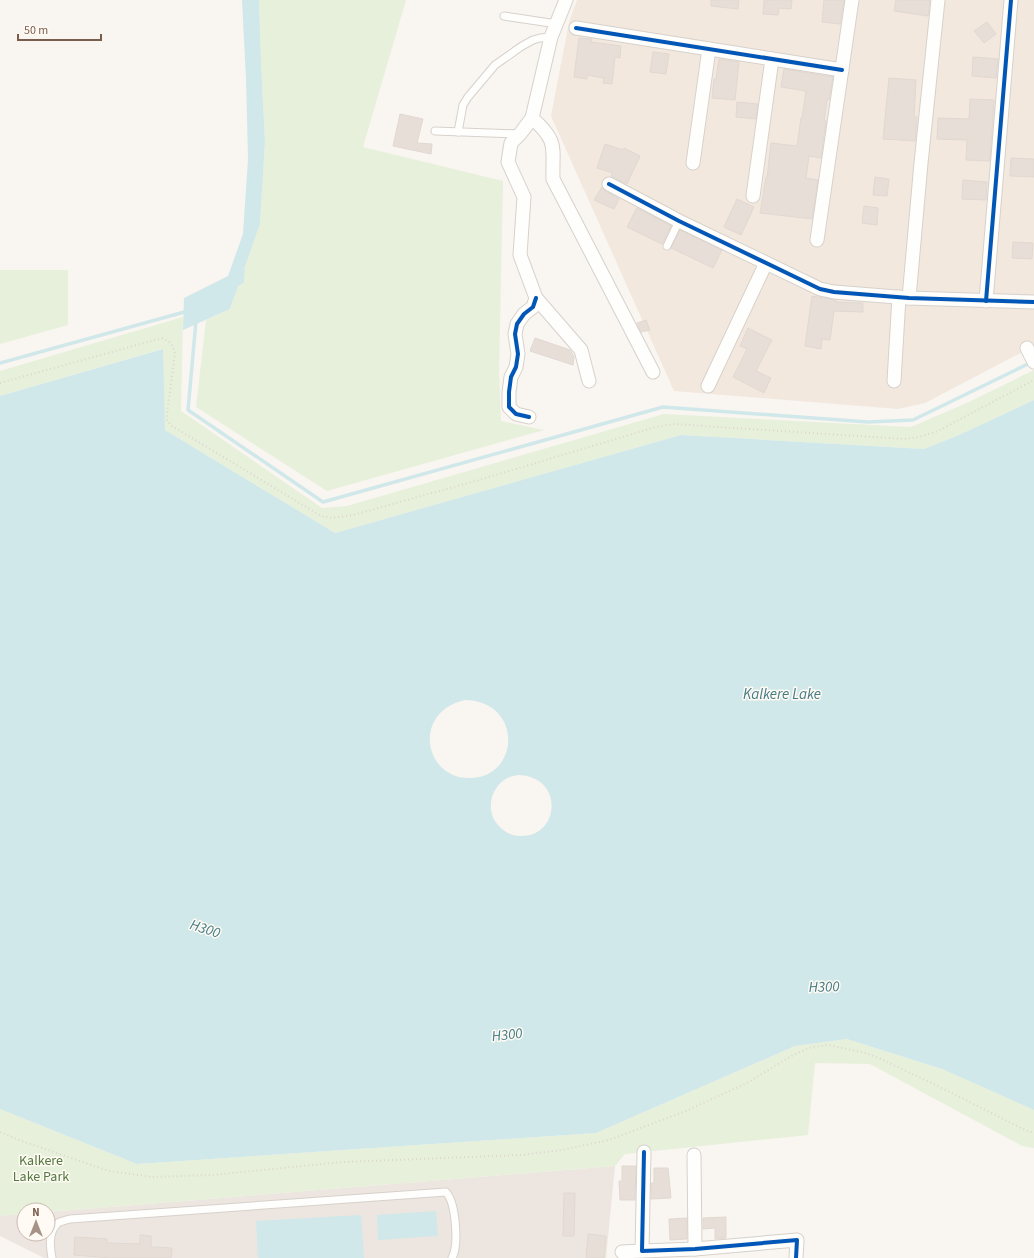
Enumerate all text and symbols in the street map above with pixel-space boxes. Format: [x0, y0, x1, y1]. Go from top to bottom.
scale bar [18, 16, 101, 42]
text: 50 m [24, 22, 48, 39]
water label: Kalkere Lake [743, 684, 821, 705]
water label: H300 [187, 914, 223, 944]
water label: H300 [808, 976, 840, 998]
water label: H300 [490, 1023, 524, 1047]
park label: Kalkere Lake Park [13, 1151, 69, 1187]
north arrow [16, 1202, 56, 1242]
text: N [32, 1205, 40, 1220]

